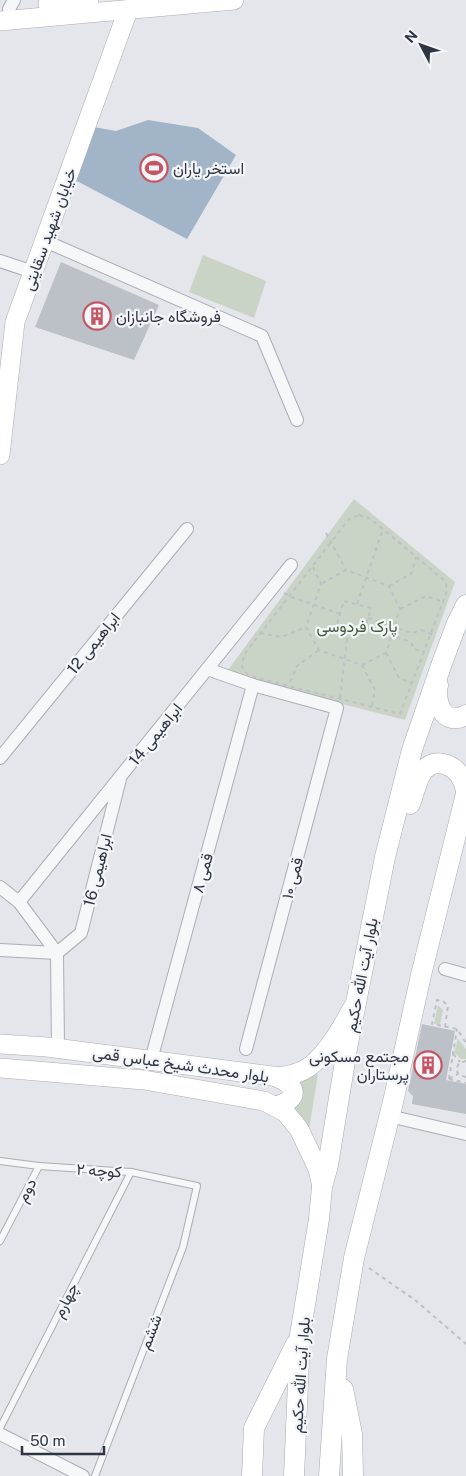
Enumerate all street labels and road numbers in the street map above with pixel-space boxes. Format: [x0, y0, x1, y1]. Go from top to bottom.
street label: خیابان شهید سقایتی [18, 165, 81, 293]
street label: ابراهیمی 12 [63, 609, 125, 679]
street label: ابراهیمی 14 [125, 699, 187, 770]
street label: ابراهیمی 16 [79, 832, 117, 909]
street label: قمی ۸ [188, 851, 218, 895]
street label: قمی ۱۰ [278, 855, 308, 901]
street label: بلوار آیت الله حکیم [341, 916, 383, 1034]
street label: بلوار محدث شیخ عباس قمی [91, 1043, 270, 1088]
street label: کوچه ۲ [75, 1159, 122, 1184]
street label: دوم [12, 1175, 41, 1206]
street label: چهارم [49, 1279, 84, 1322]
street label: ششم [135, 1312, 167, 1353]
street label: بلوار آیت الله حکیم [287, 1316, 315, 1434]

